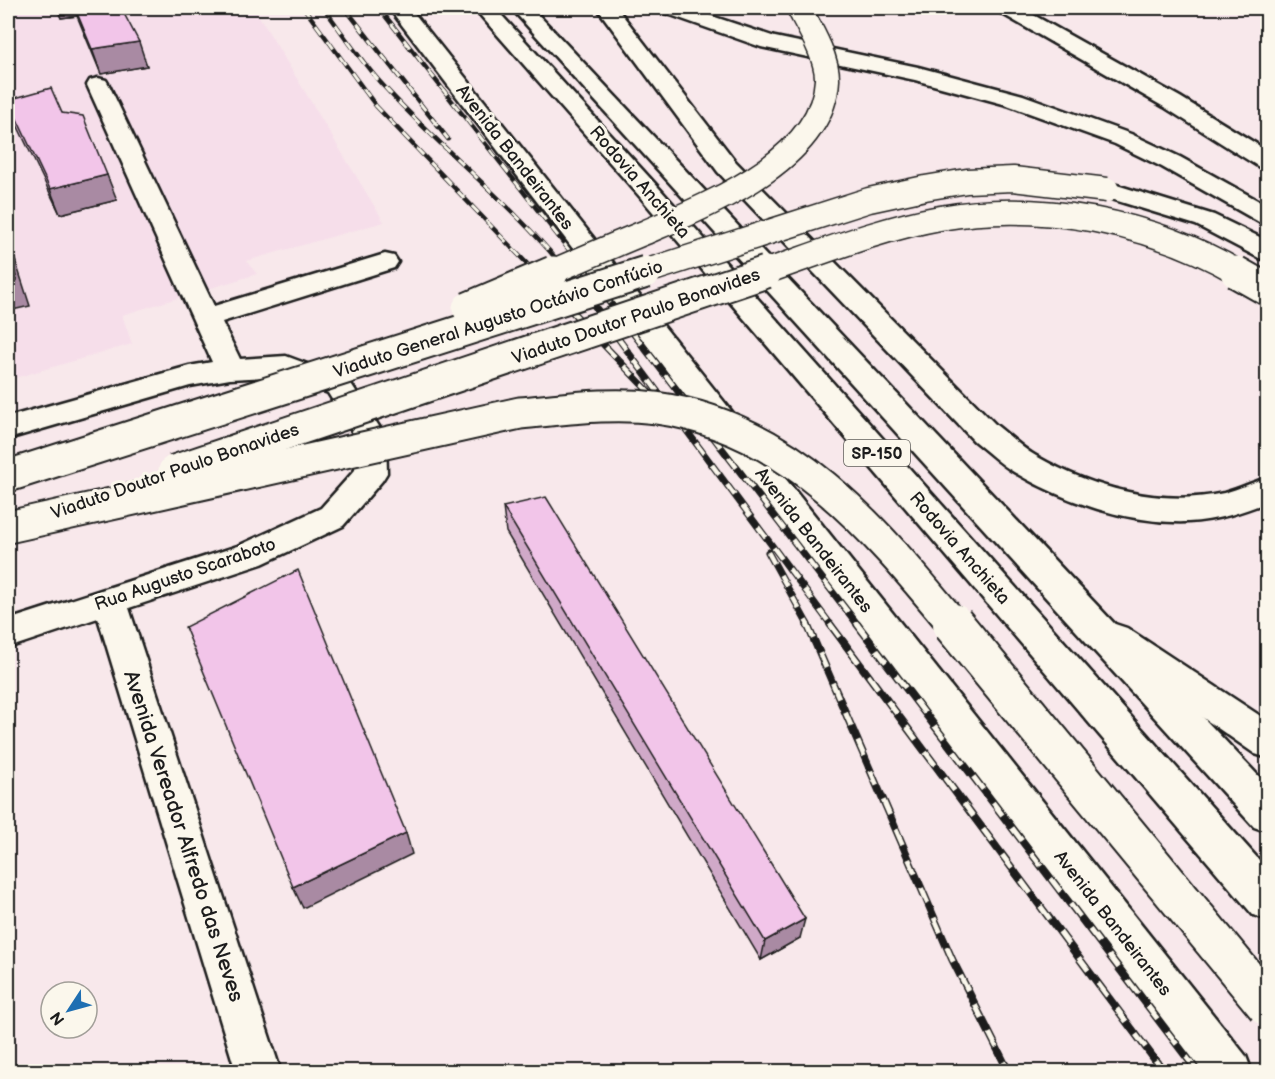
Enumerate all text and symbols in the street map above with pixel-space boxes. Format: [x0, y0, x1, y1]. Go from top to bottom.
street label: Avenida Bandeirantes [451, 81, 578, 234]
street label: Rodovia Anchieta [585, 122, 694, 243]
street label: Viaduto General Augusto Octávio Confúcio [331, 256, 665, 383]
street label: Viaduto Doutor Paulo Bonavides [509, 264, 763, 369]
street label: Viaduto Doutor Paulo Bonavides [48, 419, 302, 524]
road number: SP-150 [844, 440, 910, 466]
street label: Avenida Bandeirantes [750, 464, 877, 617]
street label: Rodovia Anchieta [905, 488, 1014, 609]
street label: Rua Augusto Scaraboto [92, 534, 278, 615]
street label: Avenida Vereador Alfredo das Neves [118, 667, 249, 1005]
street label: Avenida Bandeirantes [1049, 847, 1176, 1000]
north arrow [39, 980, 99, 1040]
text: N [47, 1007, 69, 1028]

